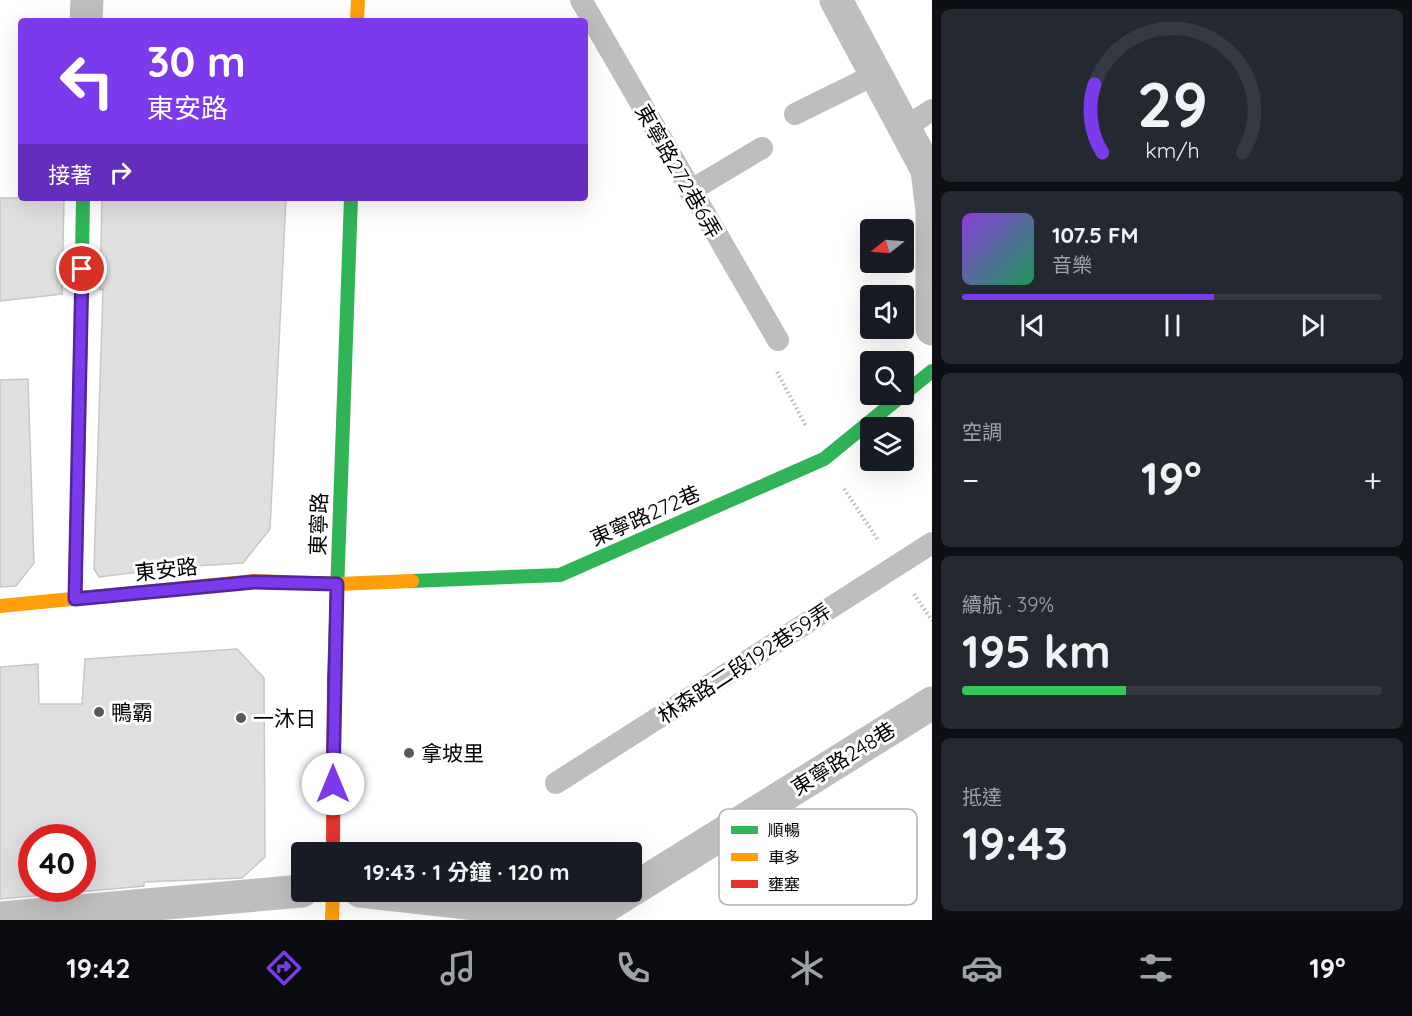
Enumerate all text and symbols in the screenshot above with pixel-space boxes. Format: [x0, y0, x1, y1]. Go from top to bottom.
text: 30 m [147, 35, 246, 88]
icon: left [48, 42, 126, 120]
text: 29 [1137, 65, 1207, 143]
text: 東安路 [147, 91, 228, 125]
street label: 東寧路272巷6弄 [630, 100, 728, 242]
text: km/h [1145, 137, 1199, 163]
icon: right [104, 156, 137, 189]
text: 接著 [48, 161, 92, 189]
north arrow [860, 219, 914, 273]
map controls [860, 219, 914, 471]
text: 107.5 FM [1052, 221, 1138, 249]
pin [56, 243, 107, 294]
icon: arrive [65, 252, 98, 285]
text: 音樂 [1052, 252, 1092, 277]
button: sound [860, 285, 914, 339]
icon: previous [1016, 309, 1049, 342]
icon: pause [1156, 309, 1189, 342]
icon: next [1296, 309, 1329, 342]
button: search [860, 351, 914, 405]
button: layers [860, 417, 914, 471]
text: 空調 [962, 419, 1002, 444]
text: 19° [1141, 450, 1202, 506]
text: − [962, 459, 979, 500]
text: + [1363, 459, 1382, 500]
street label: 東寧路272巷 [586, 479, 704, 551]
street label: 東寧路 [304, 492, 332, 556]
street label: 東安路 [133, 553, 199, 585]
text: 續航 · 39% [962, 592, 1054, 617]
street label: 林森路二段192巷59弄 [653, 597, 835, 729]
text: 195 km [962, 623, 1111, 679]
place label: 鴨霸 [111, 699, 153, 725]
marker: 鴨霸 [92, 705, 106, 719]
place label: 一沐日 [253, 705, 316, 731]
marker: 一沐日 [234, 711, 248, 725]
street label: 東寧路248巷 [786, 716, 900, 800]
place label: 拿坡里 [421, 740, 484, 766]
marker: 拿坡里 [402, 746, 416, 760]
position arrow [301, 752, 365, 816]
text: 抵達 [962, 784, 1002, 809]
legend [719, 809, 917, 905]
text: 19:43 [962, 815, 1068, 871]
text: 順暢 [768, 820, 800, 840]
speed limit sign: 40 [18, 824, 96, 902]
text: 車多 [768, 847, 800, 867]
text: 19:43 · 1 分鐘 · 120 m [364, 858, 569, 886]
text: 壅塞 [768, 874, 800, 894]
icon: directions [263, 947, 305, 989]
icon: music [437, 947, 479, 989]
icon: phone [612, 947, 654, 989]
icon: climate [786, 947, 828, 989]
icon: car [961, 947, 1003, 989]
icon: filters [1135, 947, 1177, 989]
text: 19:42 [66, 951, 131, 985]
text: 19° [1309, 951, 1346, 985]

